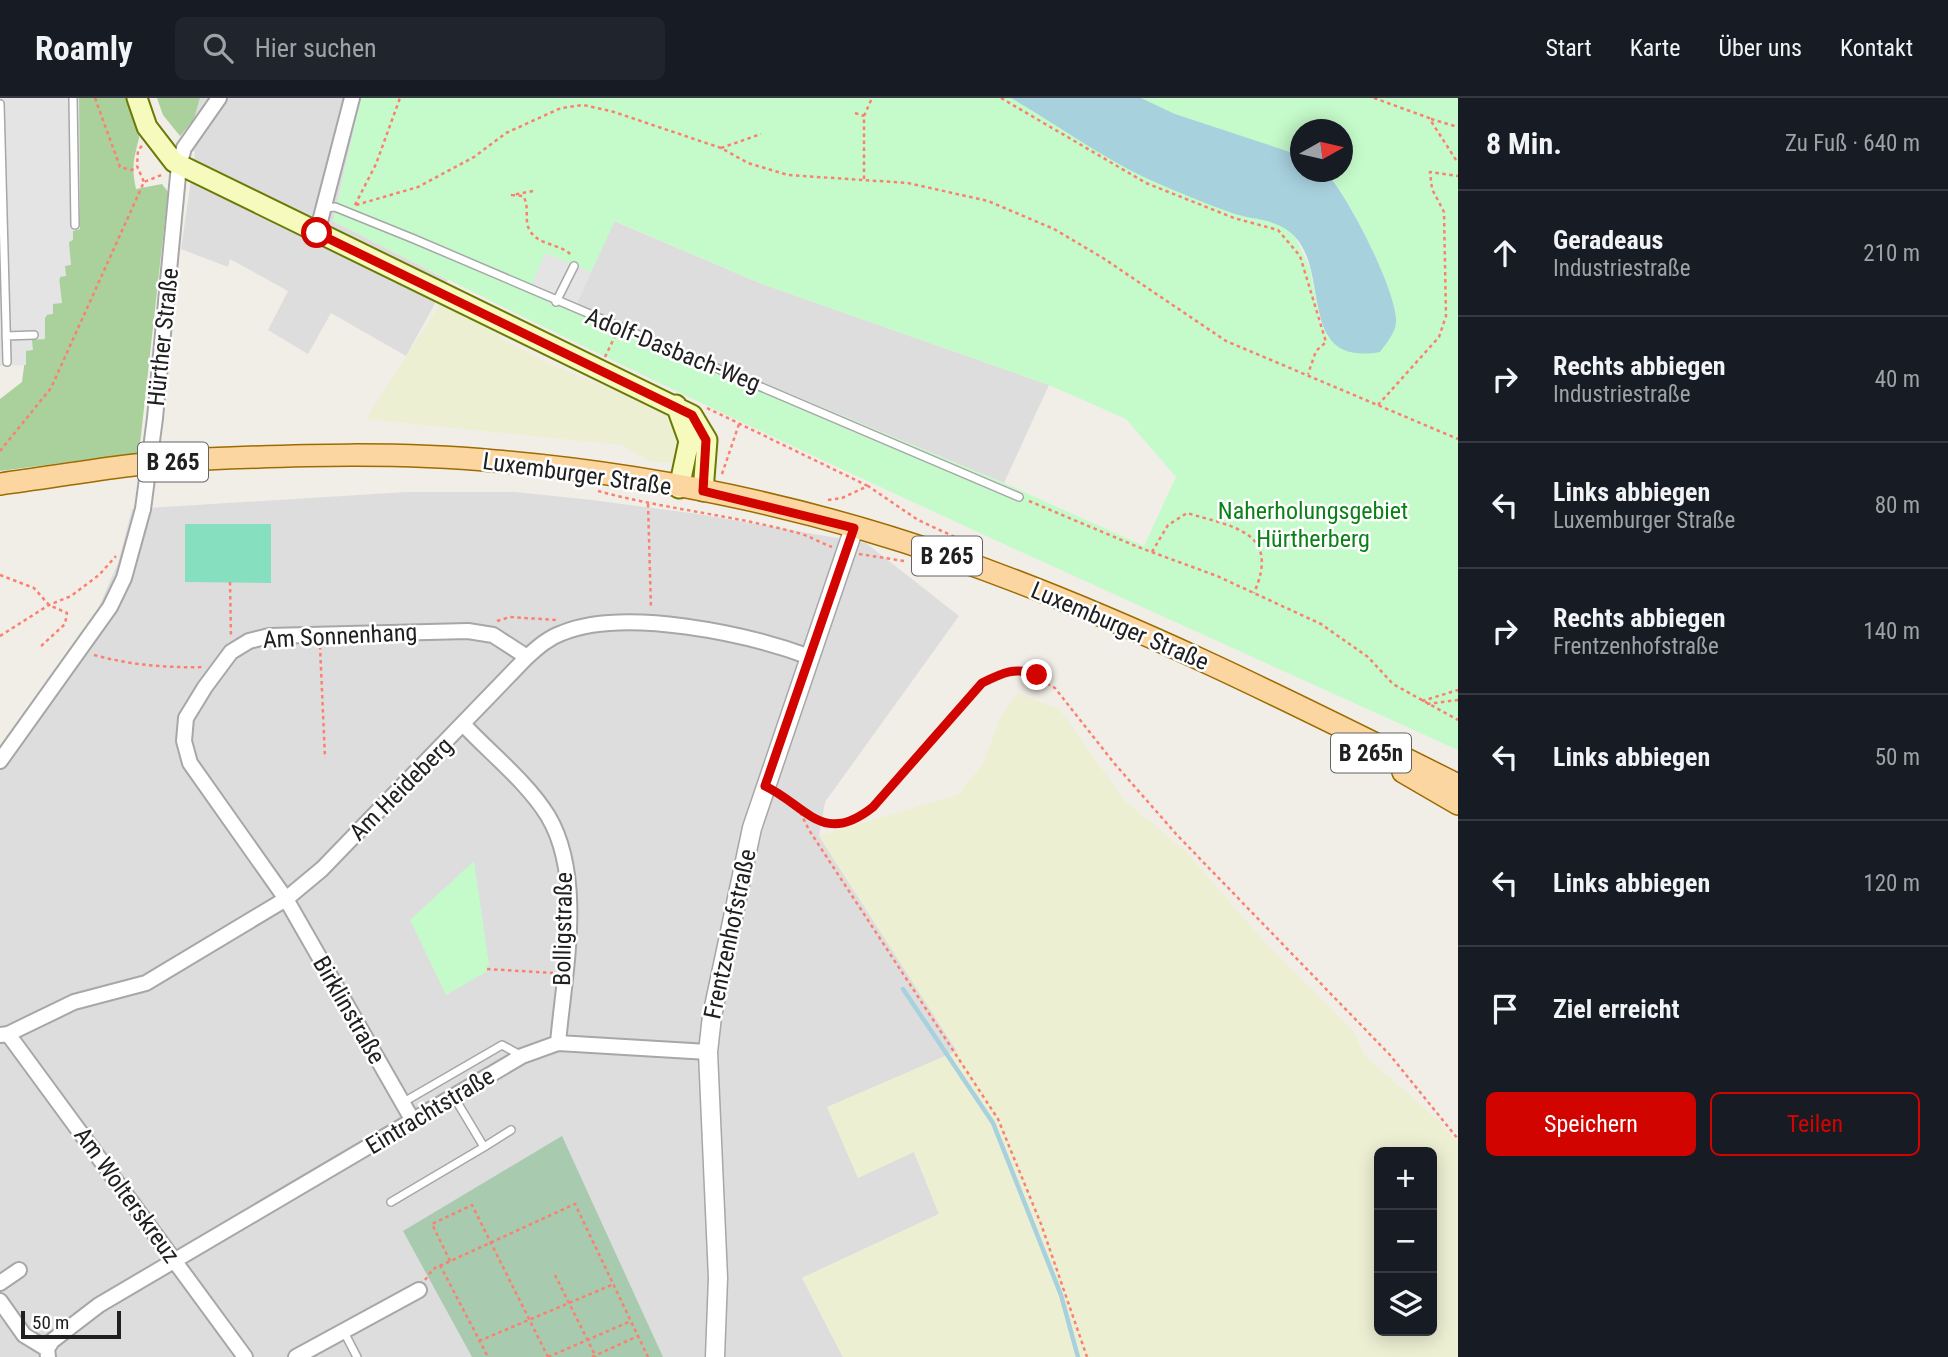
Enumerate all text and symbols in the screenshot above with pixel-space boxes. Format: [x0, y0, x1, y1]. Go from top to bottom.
search box [175, 17, 665, 80]
text: Roamly [35, 29, 133, 68]
icon: search [199, 29, 237, 67]
text: Hier suchen [255, 33, 377, 63]
text: Start [1546, 34, 1592, 62]
text: Karte [1630, 34, 1680, 62]
text: Über uns [1718, 34, 1802, 62]
text: Kontakt [1840, 34, 1913, 62]
north arrow [1290, 119, 1353, 182]
text: 8 Min. [1486, 126, 1562, 161]
text: Zu Fuß · 640 m [1785, 130, 1920, 157]
route start [301, 217, 332, 248]
text: Geradeaus [1553, 225, 1663, 255]
icon: ahead [1486, 234, 1524, 272]
text: 210 m [1863, 240, 1920, 267]
text: Industriestraße [1553, 255, 1690, 282]
street label: Hürther Straße [142, 267, 184, 407]
street label: Adolf-Dasbach-Weg [582, 302, 764, 398]
text: Rechts abbiegen [1553, 351, 1726, 381]
icon: right [1486, 360, 1524, 398]
text: 40 m [1875, 366, 1920, 393]
text: Industriestraße [1553, 381, 1690, 408]
road number: B 265 [138, 442, 208, 482]
street label: Luxemburger Straße [481, 447, 673, 501]
text: Links abbiegen [1553, 477, 1710, 507]
icon: left [1486, 486, 1524, 524]
text: 80 m [1875, 492, 1920, 519]
park label: Naherholungsgebiet Hürtherberg [1218, 497, 1408, 553]
text: Luxemburger Straße [1553, 507, 1735, 534]
road number: B 265 [912, 536, 982, 576]
street label: Luxemburger Straße [1027, 576, 1213, 676]
text: Rechts abbiegen [1553, 603, 1726, 633]
icon: right [1486, 612, 1524, 650]
street label: Am Sonnenhang [262, 618, 418, 654]
text: 140 m [1863, 618, 1920, 645]
text: Frentzenhofstraße [1553, 633, 1719, 660]
route end [1021, 659, 1052, 690]
street label: Am Heideberg [344, 732, 458, 846]
road number: B 265n [1331, 734, 1411, 772]
icon: left [1486, 738, 1524, 776]
text: Links abbiegen [1553, 742, 1710, 772]
text: 50 m [1875, 744, 1920, 771]
street label: Frentzenhofstraße [698, 847, 762, 1021]
icon: left [1486, 864, 1524, 902]
text: Links abbiegen [1553, 868, 1710, 898]
text: 120 m [1863, 870, 1920, 897]
street label: Bolligstraße [548, 872, 578, 986]
street label: Birklinstraße [307, 951, 391, 1069]
icon: arrive [1486, 990, 1524, 1028]
text: Ziel erreicht [1553, 994, 1679, 1024]
street label: Eintrachtstraße [361, 1062, 499, 1160]
button: Speichern [1486, 1092, 1696, 1156]
button: Teilen [1710, 1092, 1920, 1156]
street label: Am Wolterskreuz [68, 1122, 186, 1268]
map controls [1374, 1147, 1437, 1336]
button: + [1374, 1147, 1437, 1210]
button: − [1374, 1210, 1437, 1273]
button: layers [1374, 1273, 1437, 1336]
scale bar [21, 1308, 121, 1340]
text: 50 m [32, 1311, 69, 1334]

